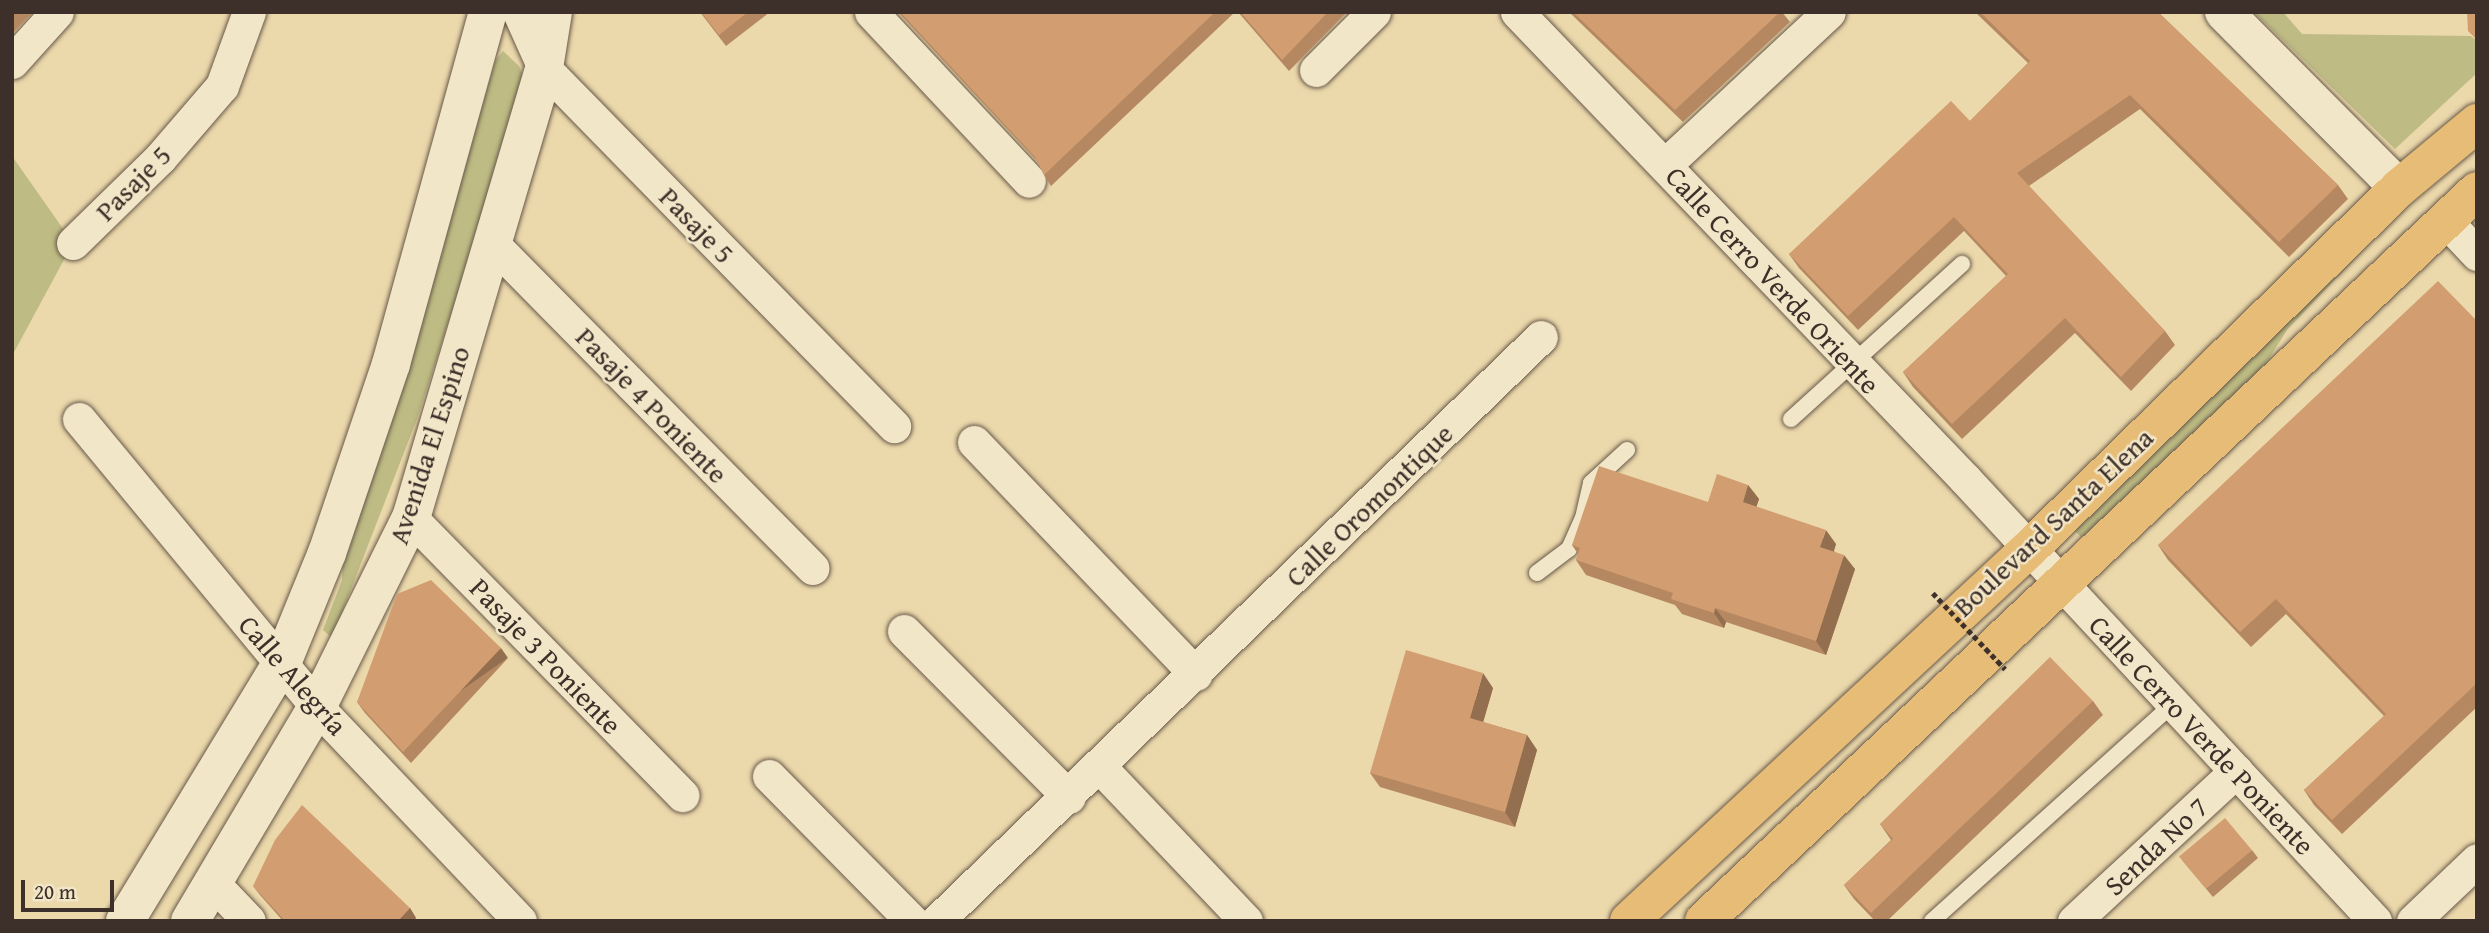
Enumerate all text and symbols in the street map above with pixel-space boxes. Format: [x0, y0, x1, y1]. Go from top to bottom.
street label: Pasaje 5 [88, 138, 178, 228]
street label: Calle Cerro Verde Oriente [1659, 159, 1887, 401]
street label: Pasaje 5 [653, 180, 741, 270]
street label: Pasaje 4 Poniente [569, 320, 735, 490]
street label: Avenida El Espino [381, 342, 477, 548]
street label: Calle Oromontique [1278, 417, 1460, 593]
street label: Boulevard Santa Elena [1946, 421, 2160, 623]
street label: Pasaje 3 Poniente [463, 571, 629, 741]
street label: Calle Alegría [232, 608, 354, 742]
street label: Calle Cerro Verde Poniente [2082, 608, 2322, 862]
street label: Senda No 7 [2097, 790, 2215, 902]
scale bar [24, 866, 117, 910]
text: 20 m [34, 876, 76, 907]

